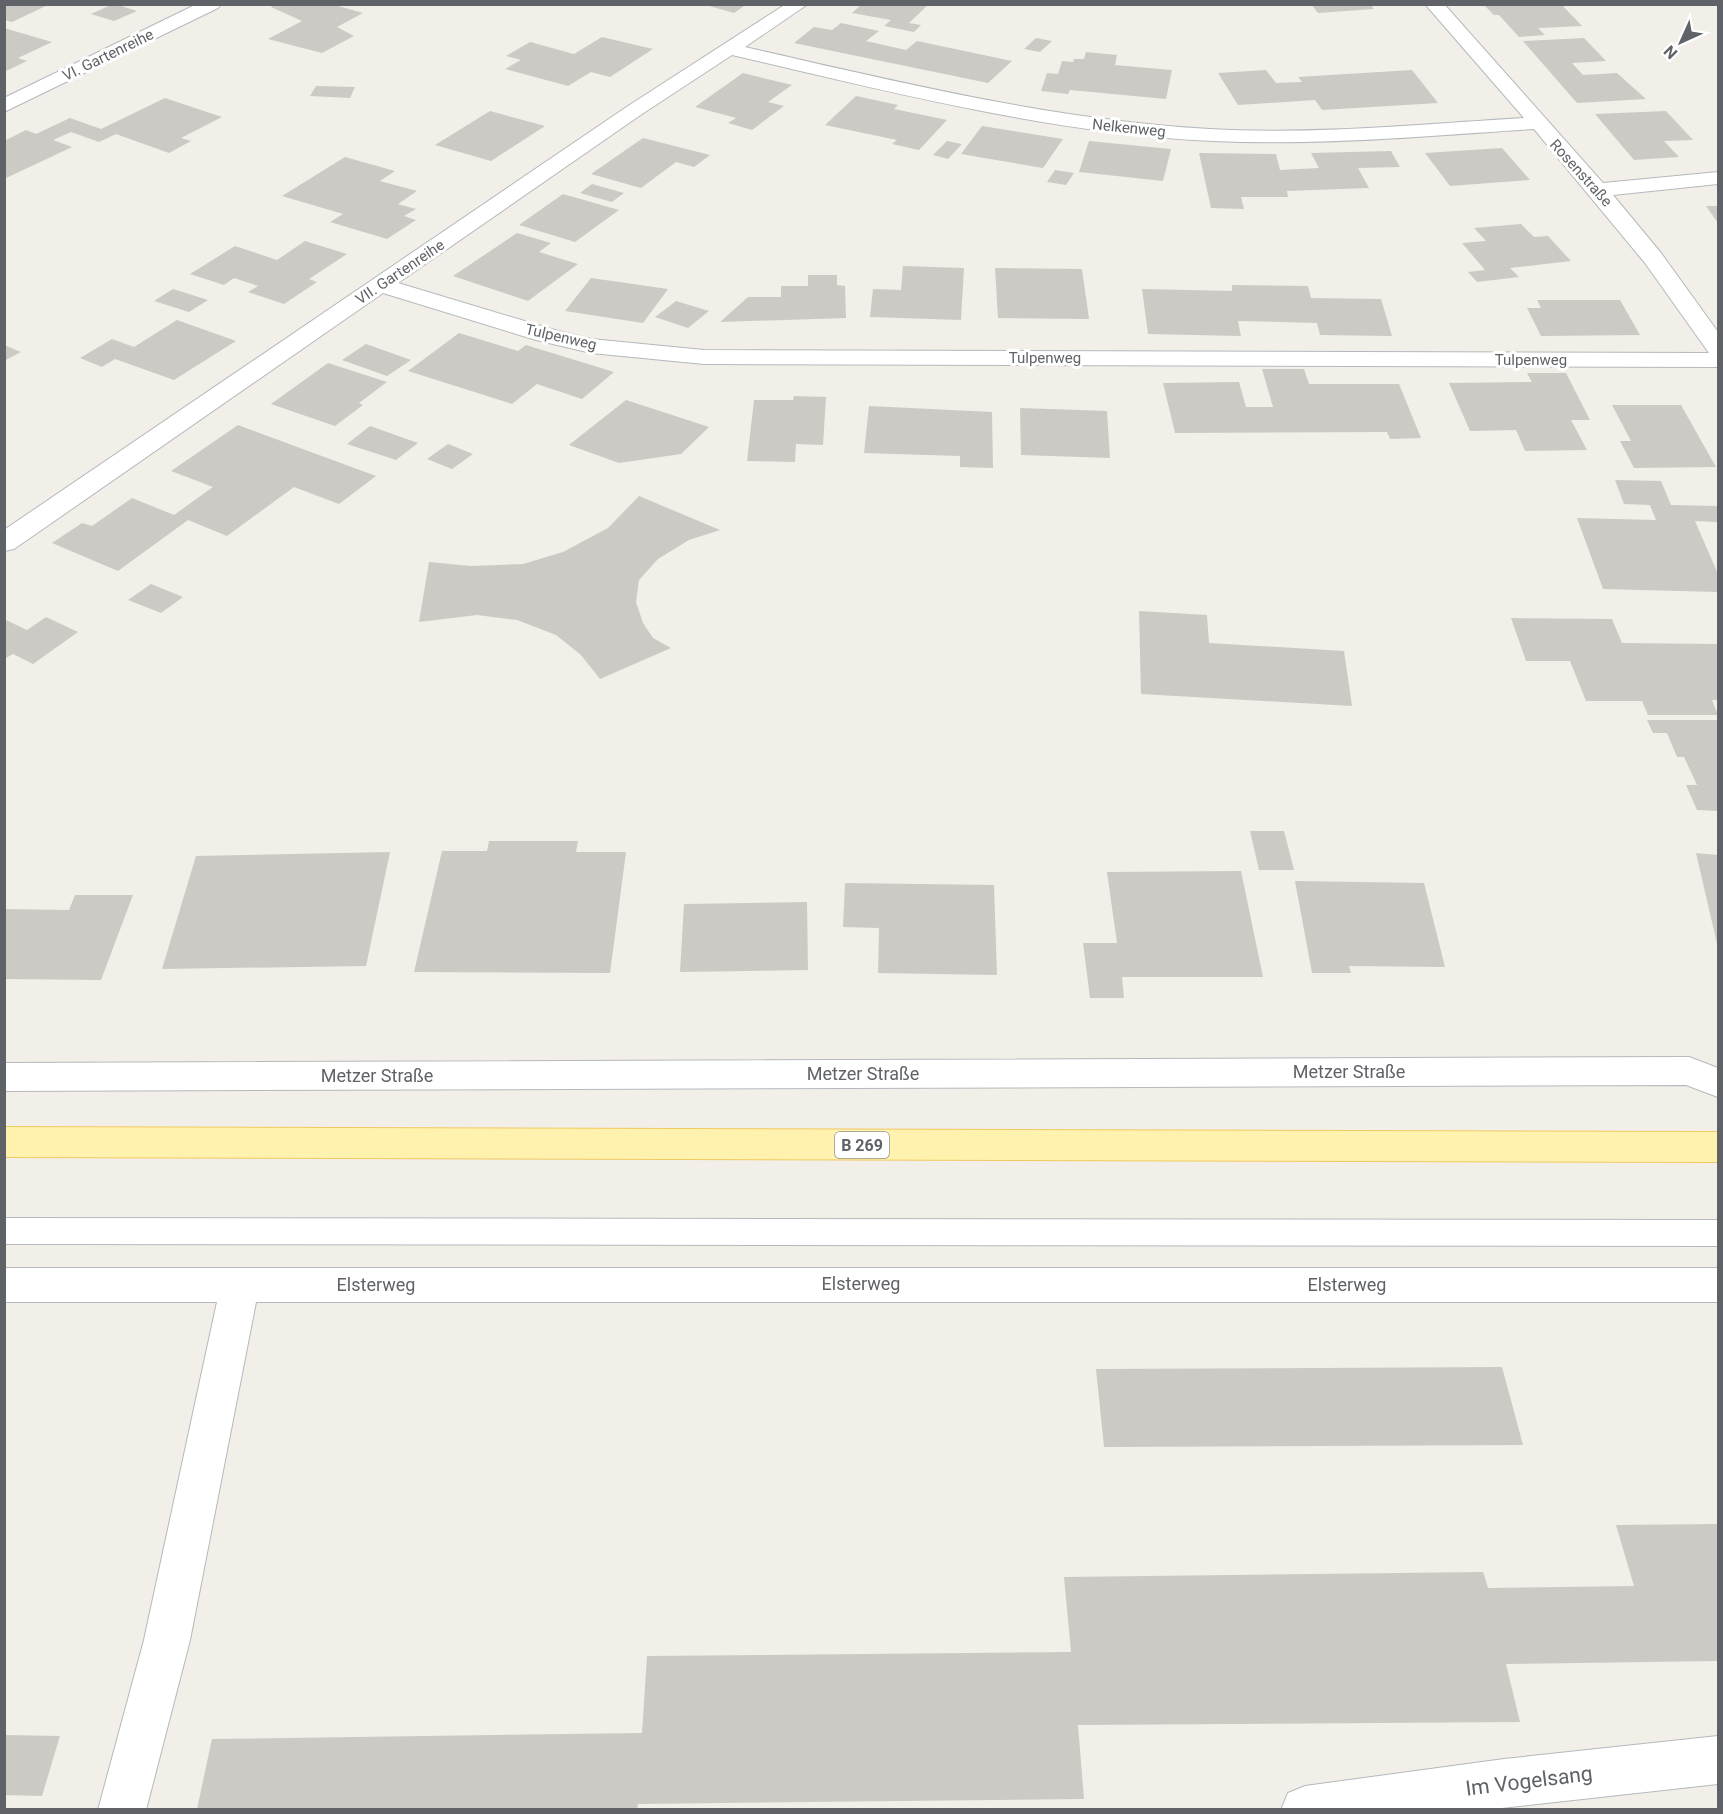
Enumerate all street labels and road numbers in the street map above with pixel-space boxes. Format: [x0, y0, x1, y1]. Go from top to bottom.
street label: VI. Gartenreihe [60, 25, 156, 85]
street label: Nelkenweg [1091, 115, 1167, 141]
street label: Rosenstraße [1546, 136, 1616, 210]
street label: VII. Gartenreihe [352, 236, 448, 308]
street label: Tulpenweg [524, 320, 598, 354]
street label: Tulpenweg [1009, 349, 1081, 367]
street label: Tulpenweg [1495, 351, 1567, 369]
street label: Metzer Straße [1293, 1061, 1405, 1082]
street label: Metzer Straße [807, 1063, 919, 1084]
street label: Metzer Straße [321, 1065, 433, 1086]
road number: B 269 [835, 1132, 889, 1158]
street label: Elsterweg [822, 1273, 900, 1294]
street label: Elsterweg [337, 1274, 415, 1295]
street label: Elsterweg [1308, 1274, 1386, 1295]
street label: Im Vogelsang [1464, 1761, 1594, 1801]

